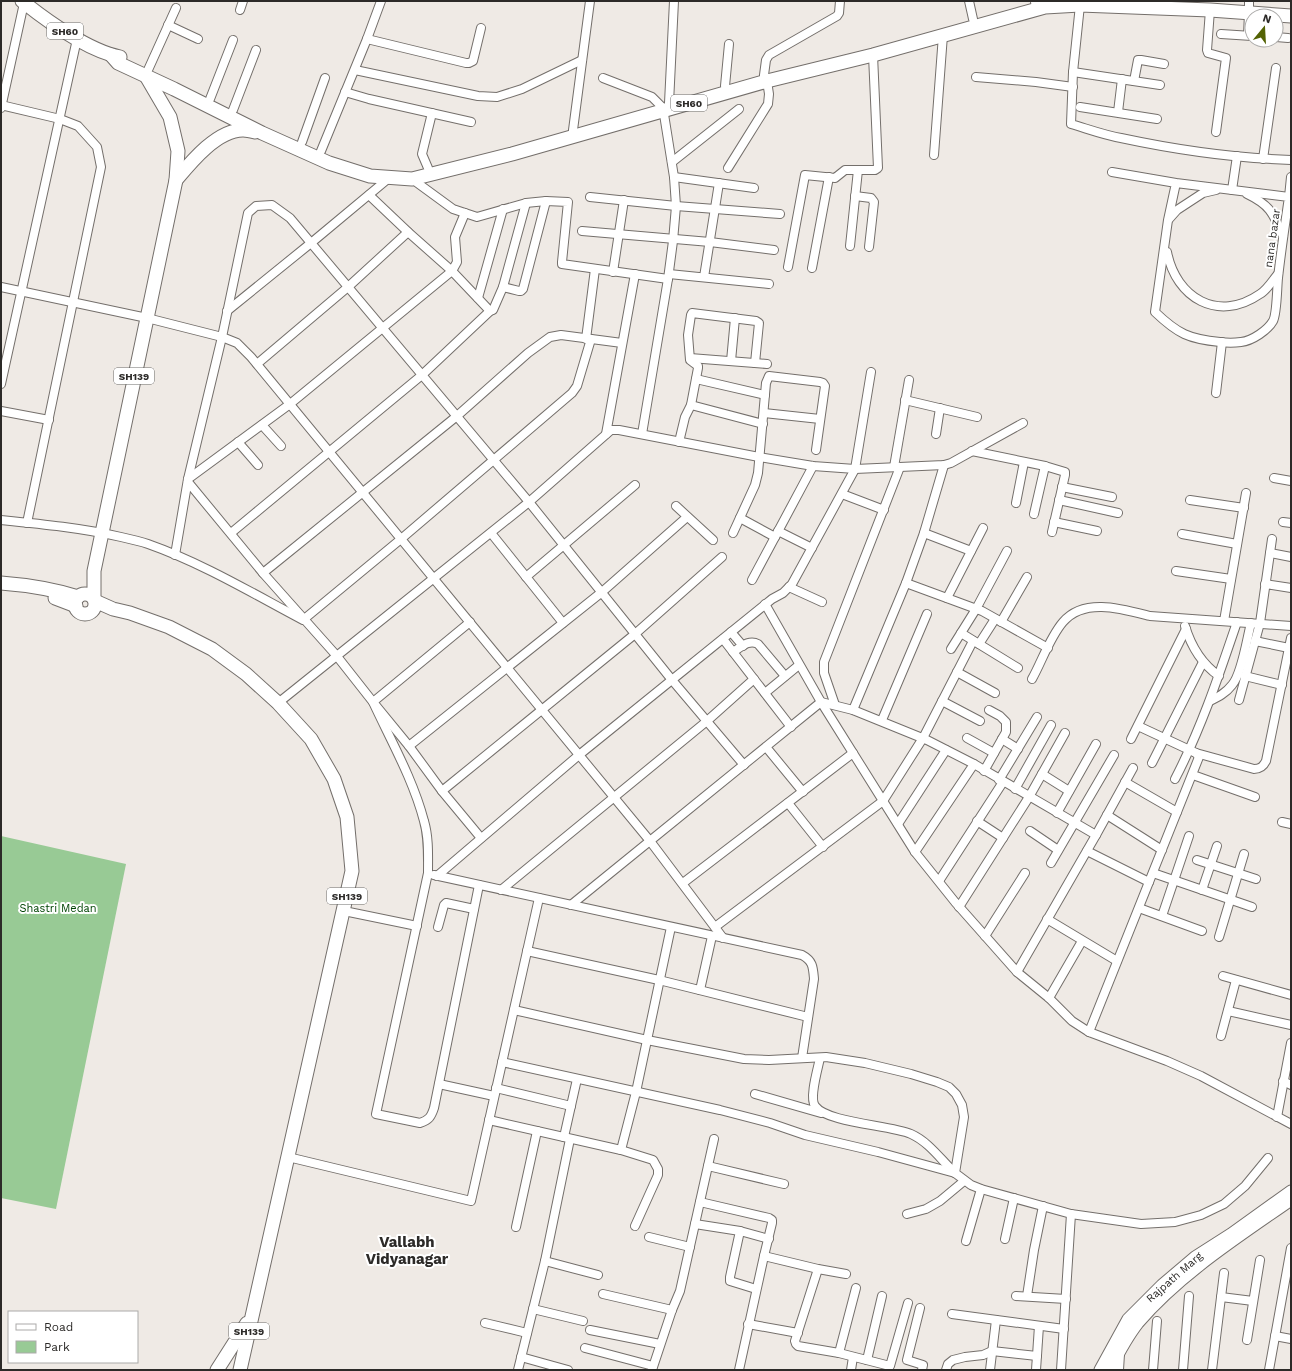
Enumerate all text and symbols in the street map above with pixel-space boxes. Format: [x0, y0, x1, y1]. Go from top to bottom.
north arrow [1244, 8, 1284, 48]
text: N [1261, 12, 1273, 26]
road number: SH60 [47, 23, 83, 39]
road number: SH60 [671, 95, 707, 111]
street label: nana bazar [1262, 207, 1283, 268]
road number: SH139 [114, 368, 154, 384]
road number: SH139 [327, 888, 367, 904]
park label: Shastri Medan [19, 902, 97, 915]
district label: Vallabh Vidyanagar [366, 1233, 449, 1268]
street label: Rajpath Marg [1144, 1249, 1205, 1305]
legend [8, 1311, 138, 1363]
text: Road [44, 1320, 73, 1334]
road number: SH139 [229, 1323, 269, 1339]
text: Park [44, 1340, 70, 1354]

